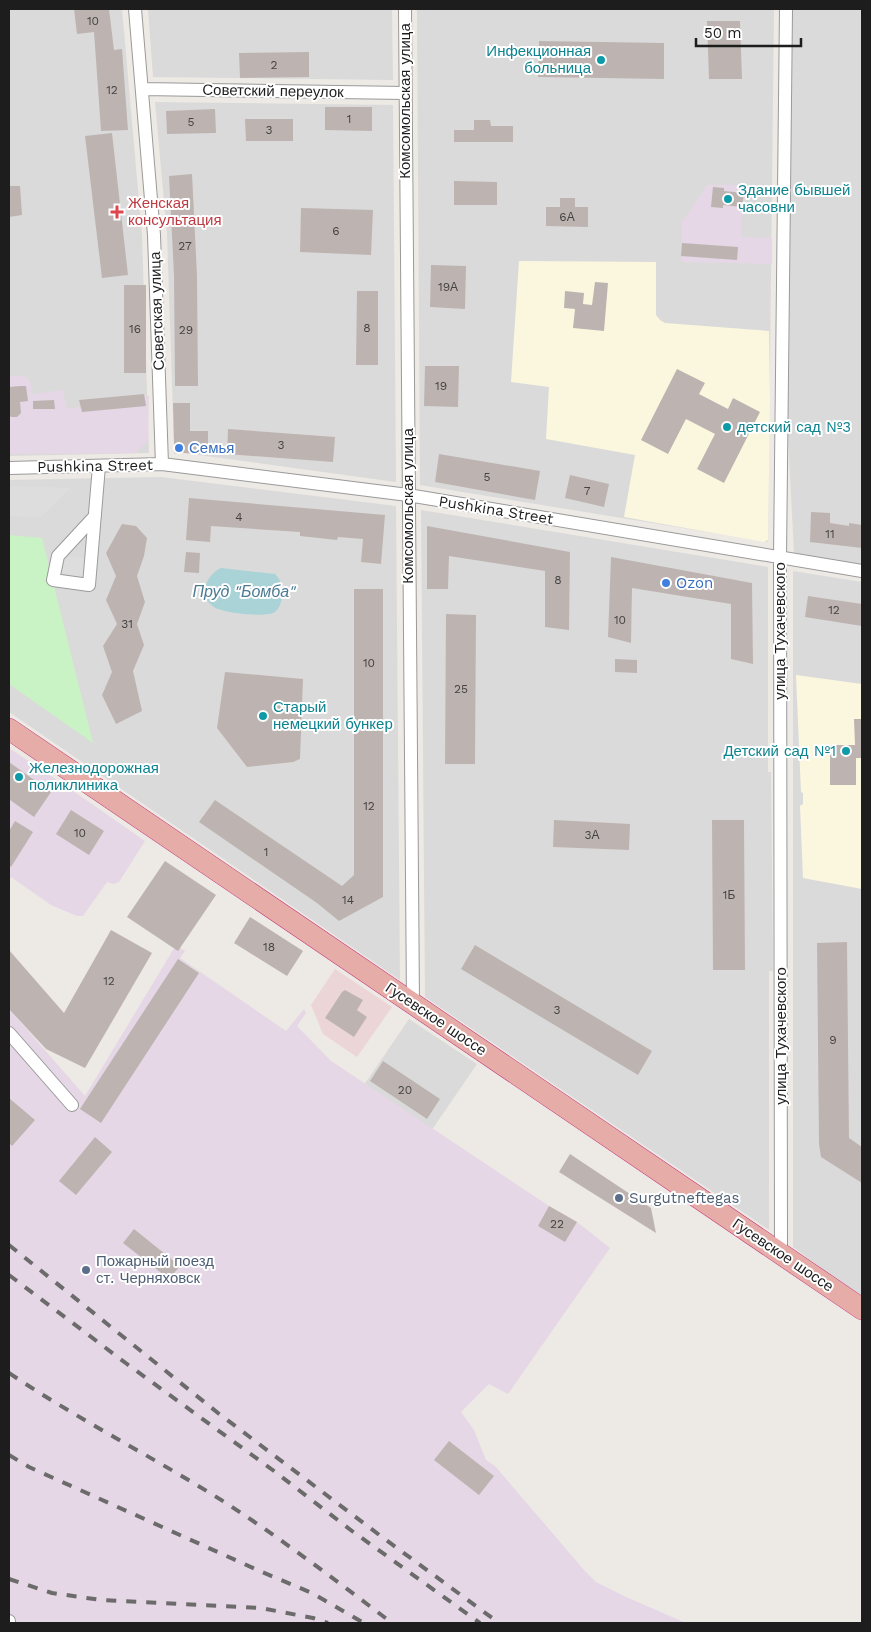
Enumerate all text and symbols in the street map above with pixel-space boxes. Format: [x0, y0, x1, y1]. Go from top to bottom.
house number: 10 [87, 14, 99, 28]
scale bar [696, 15, 801, 47]
street label: Комсомольская улица [396, 23, 414, 179]
text: 50 m [704, 24, 741, 42]
place label: Инфекционная больница [486, 42, 592, 77]
marker: Инфекционная больница [595, 54, 607, 66]
house number: 2 [271, 58, 278, 72]
street label: Советский переулок [202, 81, 344, 101]
house number: 12 [106, 83, 118, 97]
house number: 1 [347, 112, 351, 126]
house number: 5 [188, 115, 195, 129]
house number: 3 [266, 123, 273, 137]
place label: Здание бывшей часовни [738, 181, 850, 216]
marker: Здание бывшей часовни [722, 193, 734, 205]
place label: Женская консультация [128, 194, 222, 229]
marker: Женская консультация [110, 205, 124, 219]
house number: 6А [559, 210, 575, 224]
house number: 6 [332, 224, 340, 238]
house number: 27 [178, 239, 192, 253]
street label: Советская улица [146, 251, 168, 371]
house number: 19А [438, 280, 458, 294]
house number: 8 [363, 321, 371, 335]
house number: 16 [129, 322, 141, 336]
house number: 29 [179, 323, 193, 337]
house number: 19 [435, 379, 447, 393]
place label: детский сад №3 [737, 418, 851, 436]
marker: детский сад №3 [721, 421, 733, 433]
street label: Комсомольская улица [399, 428, 417, 584]
house number: 3 [278, 438, 285, 452]
place label: Семья [189, 439, 234, 457]
marker: Семья [173, 442, 185, 454]
street label: Pushkina Street [37, 456, 154, 476]
house number: 5 [484, 470, 491, 484]
house number: 7 [584, 484, 591, 498]
street label: Pushkina Street [437, 492, 555, 528]
house number: 4 [235, 510, 243, 524]
house number: 11 [825, 527, 835, 541]
street label: улица Тухачевского [771, 562, 789, 700]
house number: 8 [554, 573, 562, 587]
place label: Ozon [676, 574, 713, 592]
marker: Ozon [660, 577, 672, 589]
water label: Пруд "Бомба" [192, 582, 297, 601]
house number: 12 [828, 603, 840, 617]
house number: 10 [614, 613, 626, 627]
house number: 31 [121, 617, 133, 631]
house number: 10 [363, 656, 375, 670]
house number: 25 [454, 682, 468, 696]
place label: Старый немецкий бункер [273, 698, 393, 733]
marker: Старый немецкий бункер [257, 710, 269, 722]
place label: Детский сад №1 [723, 742, 836, 760]
marker: Детский сад №1 [840, 745, 852, 757]
place label: Железнодорожная поликлиника [29, 759, 159, 794]
marker: Железнодорожная поликлиника [13, 771, 25, 783]
house number: 12 [363, 799, 375, 813]
house number: 10 [74, 826, 86, 840]
house number: 3А [585, 828, 600, 842]
house number: 1 [264, 845, 268, 859]
house number: 1Б [723, 888, 735, 902]
house number: 14 [342, 893, 354, 907]
house number: 18 [263, 940, 275, 954]
street label: улица Тухачевского [772, 967, 790, 1105]
house number: 12 [103, 974, 115, 988]
street label: Гусевское шоссе [382, 979, 490, 1059]
house number: 3 [554, 1003, 561, 1017]
house number: 9 [829, 1033, 837, 1047]
house number: 20 [398, 1083, 412, 1097]
place label: Surgutneftegas [629, 1189, 739, 1207]
marker: Surgutneftegas [613, 1192, 625, 1204]
street label: Гусевское шоссе [729, 1215, 837, 1295]
house number: 22 [550, 1217, 564, 1231]
place label: Пожарный поезд ст. Черняховск [96, 1252, 214, 1287]
marker: Пожарный поезд ст. Черняховск [80, 1264, 92, 1276]

